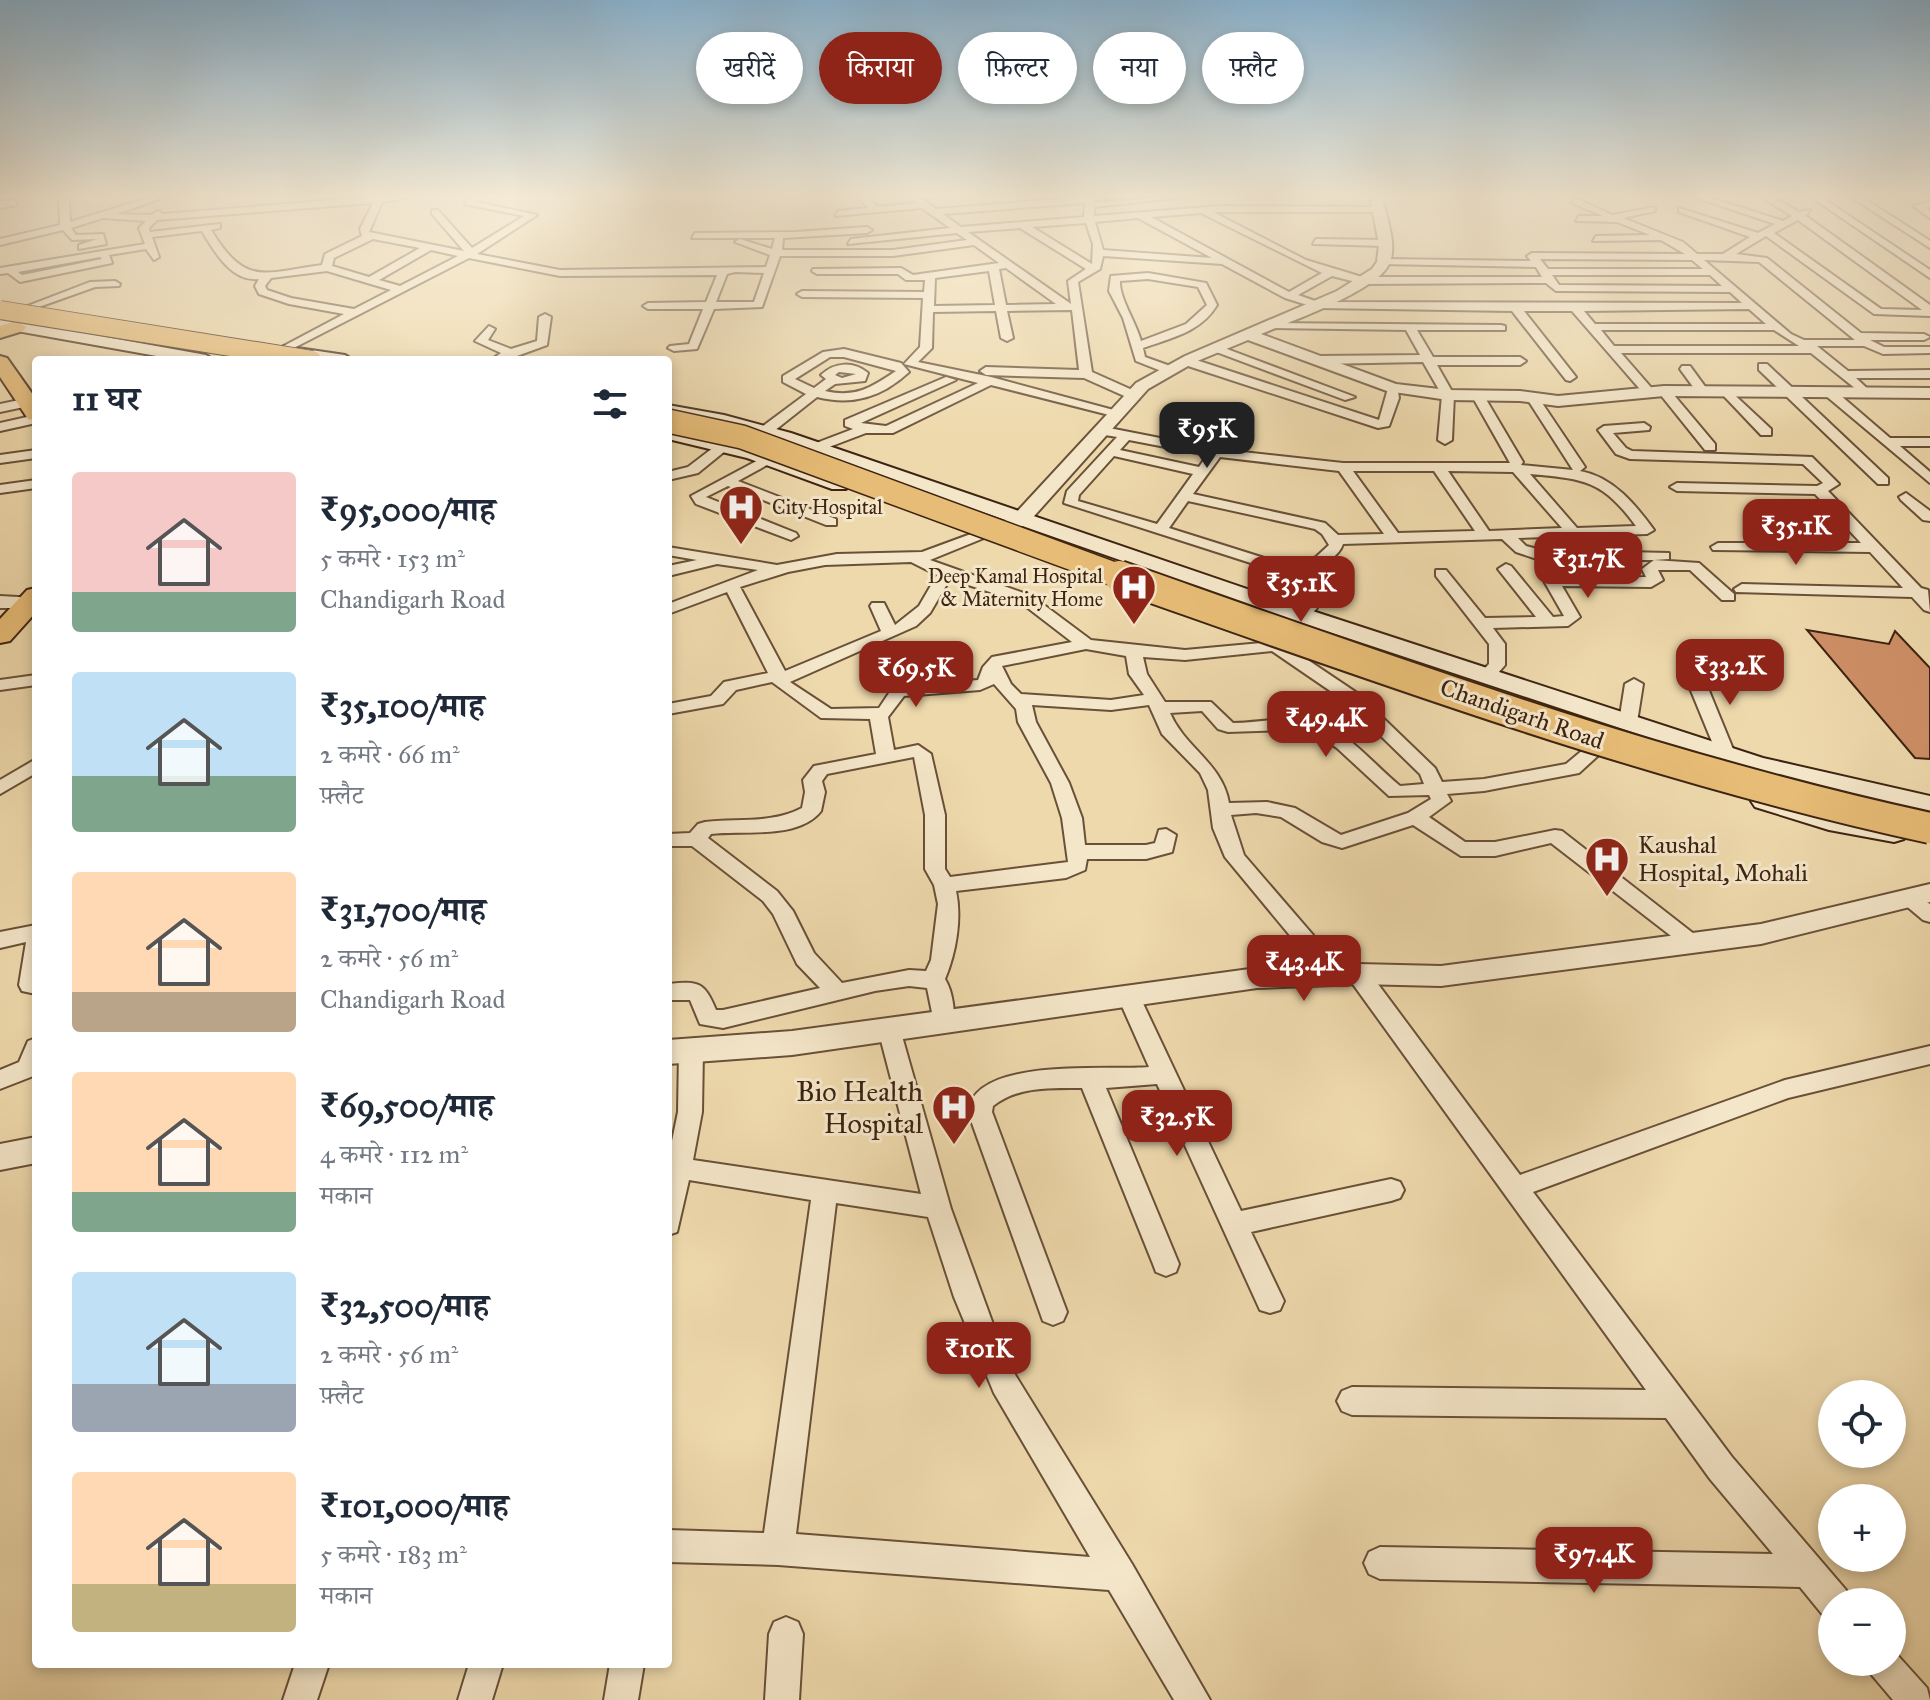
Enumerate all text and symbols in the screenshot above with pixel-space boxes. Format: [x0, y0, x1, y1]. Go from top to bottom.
chip: खरीदें [696, 32, 803, 104]
chip: किराया [819, 32, 942, 104]
chip: फ़िल्टर [958, 32, 1077, 104]
chip: नया [1093, 32, 1186, 104]
chip: फ़्लैट [1202, 32, 1304, 104]
text: 11 घर [72, 378, 140, 419]
icon: filters [588, 382, 632, 426]
pin: ₹95K [1160, 402, 1254, 470]
text: ₹95K [1177, 412, 1237, 444]
hospital icon: City Hospital [717, 483, 765, 546]
text: ₹95,000/माह [320, 489, 496, 530]
place label: City Hospital [772, 495, 883, 519]
pin: ₹35.1K [1731, 499, 1861, 567]
icon: home [136, 504, 232, 600]
text: ₹35.1K [1761, 509, 1831, 541]
pin: ₹31.7K [1523, 532, 1653, 600]
text: 5 कमरे · 153 m² [320, 542, 465, 574]
text: ₹31.7K [1552, 542, 1624, 574]
pin: ₹35.1K [1236, 556, 1366, 624]
hospital icon: Deep Kamal Hospital & Maternity Home [1110, 563, 1158, 626]
place label: Deep Kamal Hospital & Maternity Home [928, 564, 1104, 611]
text: ₹35.1K [1266, 566, 1336, 598]
text: Chandigarh Road [320, 583, 506, 615]
pin: ₹33.2K [1665, 639, 1795, 707]
pin: ₹69.5K [851, 641, 981, 709]
text: ₹33.2K [1694, 649, 1766, 681]
text: ₹69.5K [877, 651, 955, 683]
street label: Chandigarh Road [1436, 672, 1608, 756]
text: ₹35,100/माह [320, 685, 485, 726]
pin: ₹49.4K [1261, 691, 1391, 759]
text: ₹49.4K [1285, 701, 1367, 733]
icon: home [136, 704, 232, 800]
text: 2 कमरे · 66 m² [320, 738, 460, 770]
text: फ़्लैट [320, 779, 363, 811]
place label: Kaushal Hospital, Mohali [1638, 830, 1808, 888]
hospital icon: Kaushal Hospital, Mohali [1583, 835, 1631, 898]
text: ₹31,700/माह [320, 889, 486, 930]
icon: home [136, 904, 232, 1000]
pin: ₹43.4K [1239, 935, 1369, 1003]
text: 2 कमरे · 56 m² [320, 942, 458, 974]
text: ₹43.4K [1265, 945, 1343, 977]
text: Chandigarh Road [320, 983, 506, 1015]
place label: Bio Health Hospital [796, 1074, 923, 1141]
hospital icon: Bio Health Hospital [930, 1083, 978, 1146]
text: ₹69,500/माह [320, 1085, 494, 1126]
pin: ₹32.5K [1112, 1090, 1242, 1158]
text: ₹32.5K [1140, 1100, 1214, 1132]
icon: home [136, 1104, 232, 1200]
text: 4 कमरे · 112 m² [320, 1138, 468, 1170]
text: मकान [320, 1179, 373, 1211]
text: ₹32,500/माह [320, 1285, 489, 1326]
icon: home [136, 1304, 232, 1400]
pin: ₹101K [923, 1322, 1035, 1390]
text: ₹101K [945, 1332, 1013, 1364]
text: 2 कमरे · 56 m² [320, 1338, 458, 1370]
text: फ़्लैट [320, 1379, 363, 1411]
map controls [1818, 1380, 1906, 1676]
button: locate [1818, 1380, 1906, 1468]
button: + [1818, 1484, 1906, 1572]
text: ₹101,000/माह [320, 1485, 509, 1526]
icon: home [136, 1504, 232, 1600]
pin: ₹97.4K [1529, 1527, 1659, 1595]
text: ₹97.4K [1554, 1537, 1634, 1569]
text: 5 कमरे · 183 m² [320, 1538, 467, 1570]
text: मकान [320, 1579, 373, 1611]
button: − [1818, 1588, 1906, 1676]

